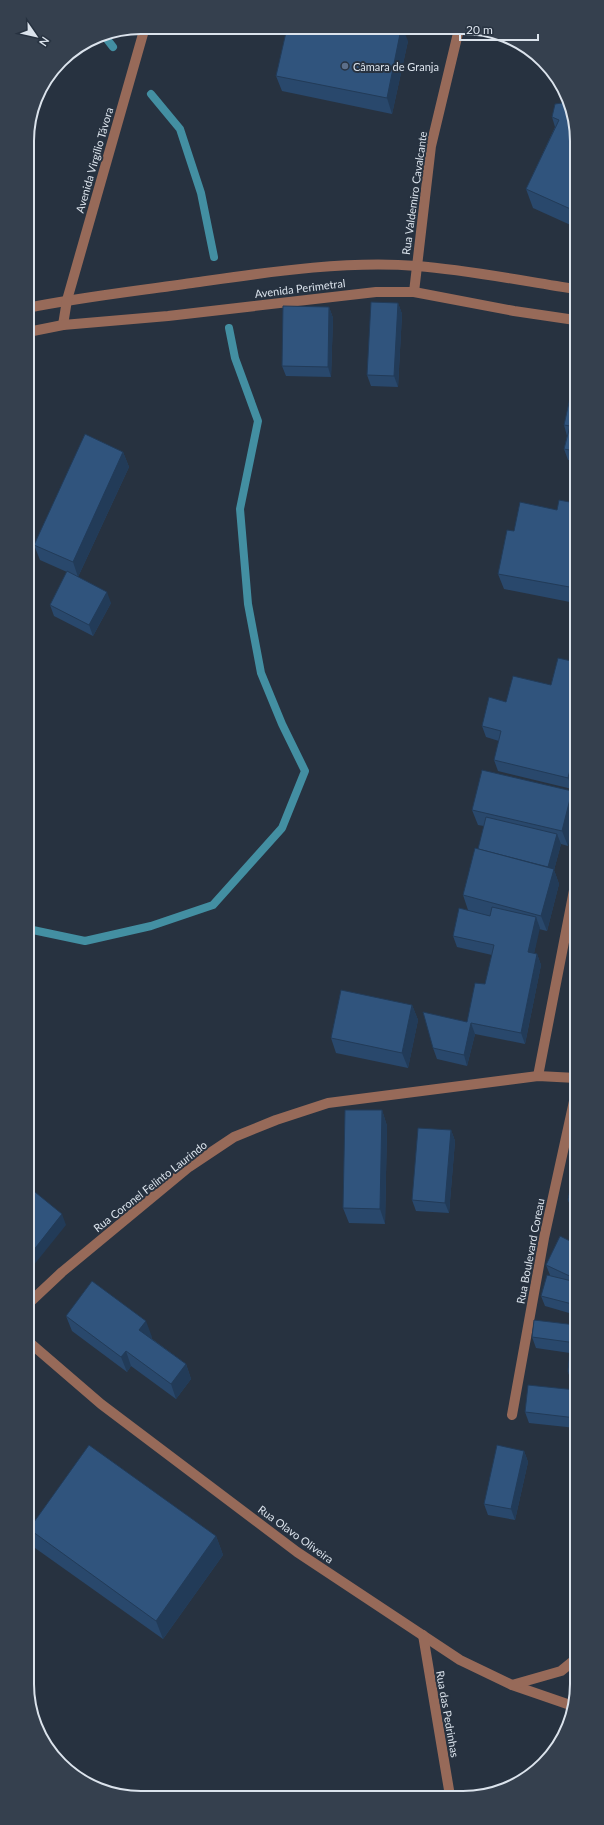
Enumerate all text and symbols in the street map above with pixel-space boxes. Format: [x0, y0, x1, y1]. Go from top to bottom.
north arrow [16, 16, 56, 56]
scale bar [460, 16, 538, 42]
text: 20 m [466, 22, 493, 37]
text: N [37, 35, 52, 49]
place label: Câmara de Granja [353, 60, 439, 73]
marker: Câmara de Granja [340, 61, 350, 71]
street label: Avenida Virgílio Távora [73, 106, 115, 214]
street label: Rua Valdemiro Cavalcante [399, 130, 429, 256]
street label: Avenida Perimetral [254, 276, 346, 300]
street label: Rua Coronel Felinto Laurindo [91, 1138, 209, 1234]
street label: Rua Boulevard Coreau [513, 1197, 547, 1305]
street label: Rua Olavo Oliveira [256, 1502, 336, 1566]
street label: Rua das Pedrinhas [434, 1670, 462, 1759]

